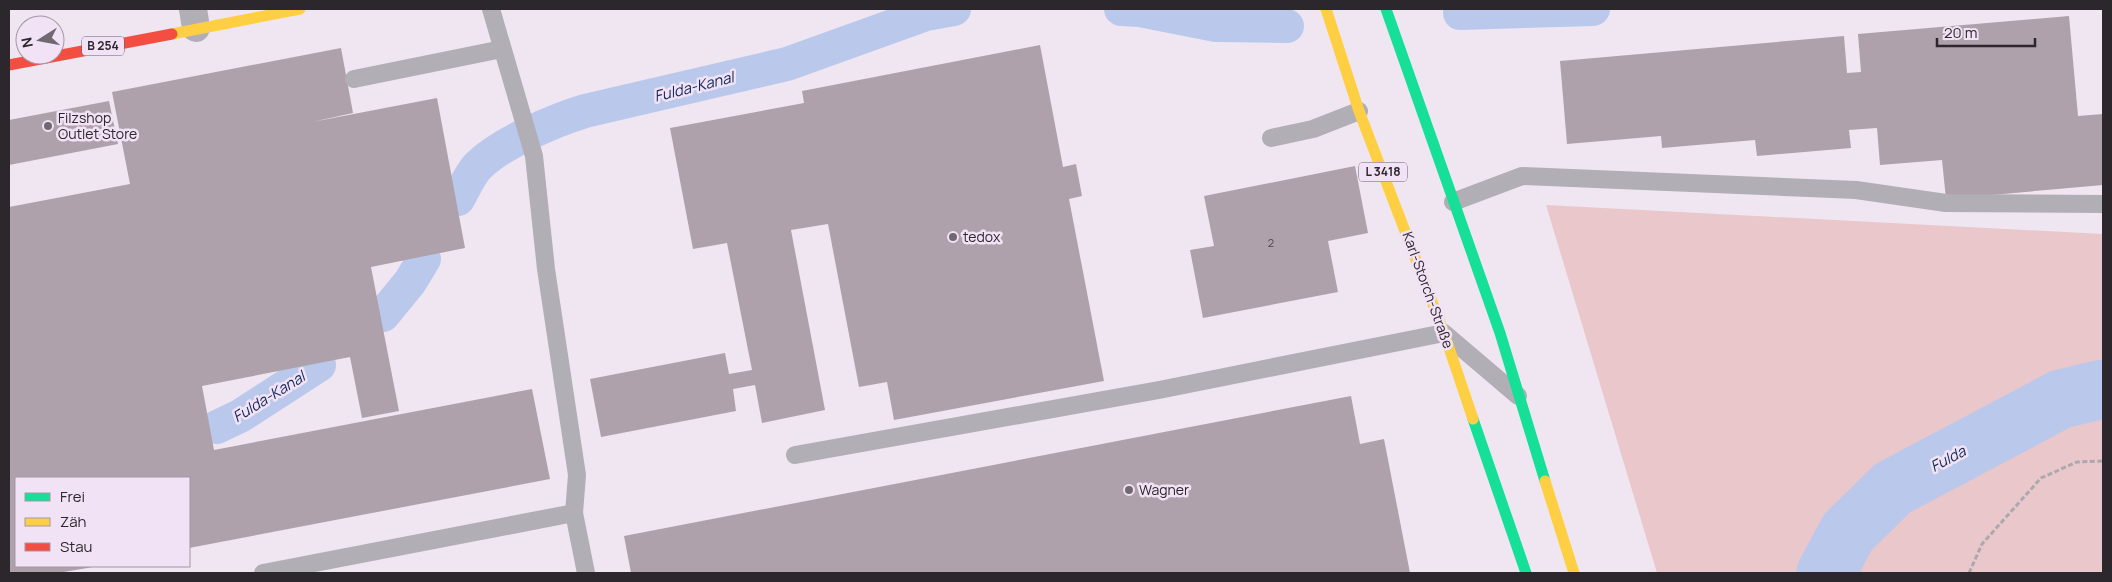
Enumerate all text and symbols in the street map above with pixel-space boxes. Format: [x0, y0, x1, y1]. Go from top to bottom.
north arrow [15, 15, 65, 65]
scale bar [1937, 15, 2034, 47]
text: 20 m [1944, 22, 1977, 43]
text: N [16, 36, 37, 49]
road number: B 254 [82, 36, 124, 56]
water label: Fulda-Kanal [652, 66, 738, 107]
place label: Filzshop Outlet Store [58, 108, 137, 143]
marker: Filzshop Outlet Store [42, 120, 54, 132]
road number: L 3418 [1359, 162, 1407, 182]
place label: tedox [963, 227, 1001, 246]
street label: Karl-Storch-Straße [1399, 229, 1458, 351]
marker: tedox [947, 231, 959, 243]
house number: 2 [1268, 235, 1274, 250]
water label: Fulda-Kanal [229, 365, 311, 427]
water label: Fulda [1926, 440, 1970, 477]
legend [15, 477, 190, 567]
place label: Wagner [1139, 480, 1189, 499]
marker: Wagner [1123, 484, 1135, 496]
text: Frei [60, 486, 85, 507]
text: Zäh [60, 511, 87, 532]
text: Stau [60, 536, 93, 557]

